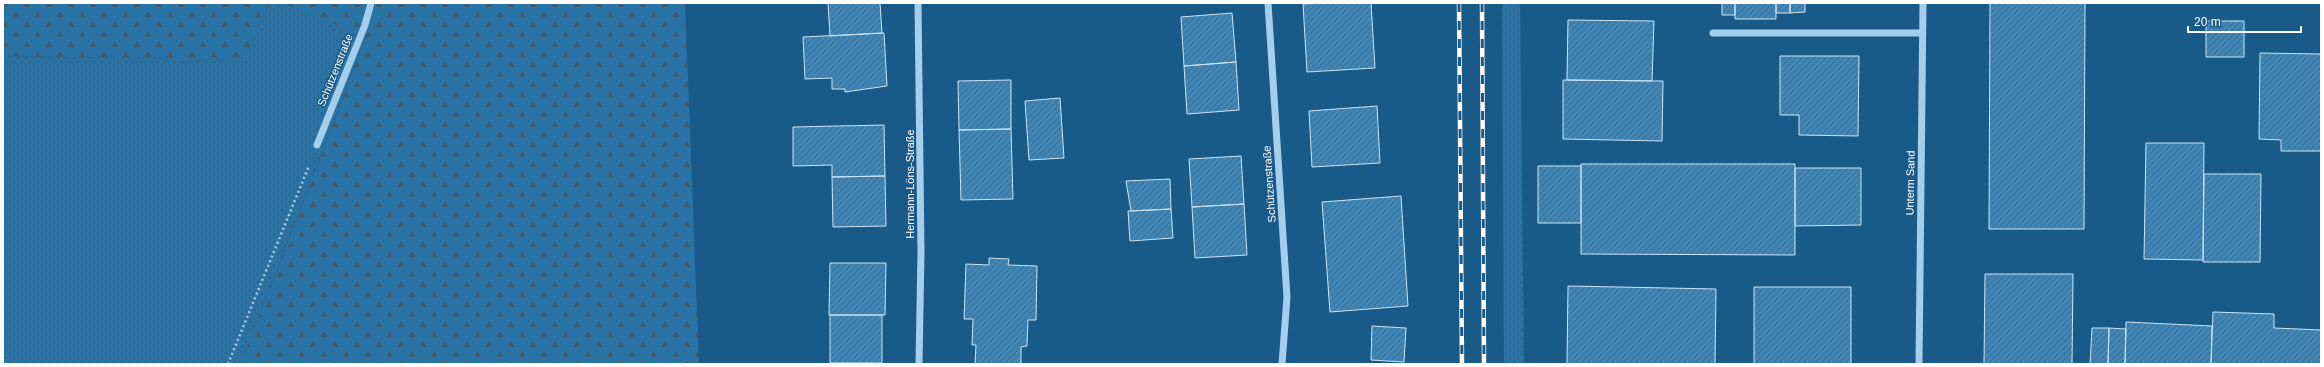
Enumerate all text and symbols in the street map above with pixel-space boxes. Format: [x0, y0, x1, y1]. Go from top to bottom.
scale bar [2188, 8, 2301, 34]
text: 20 m [2194, 15, 2221, 29]
street label: Schützenstraße [315, 32, 355, 108]
street label: Hermann-Löns-Straße [904, 129, 916, 239]
street label: Schützenstraße [1260, 145, 1278, 223]
street label: Unterm Sand [1903, 150, 1917, 216]

